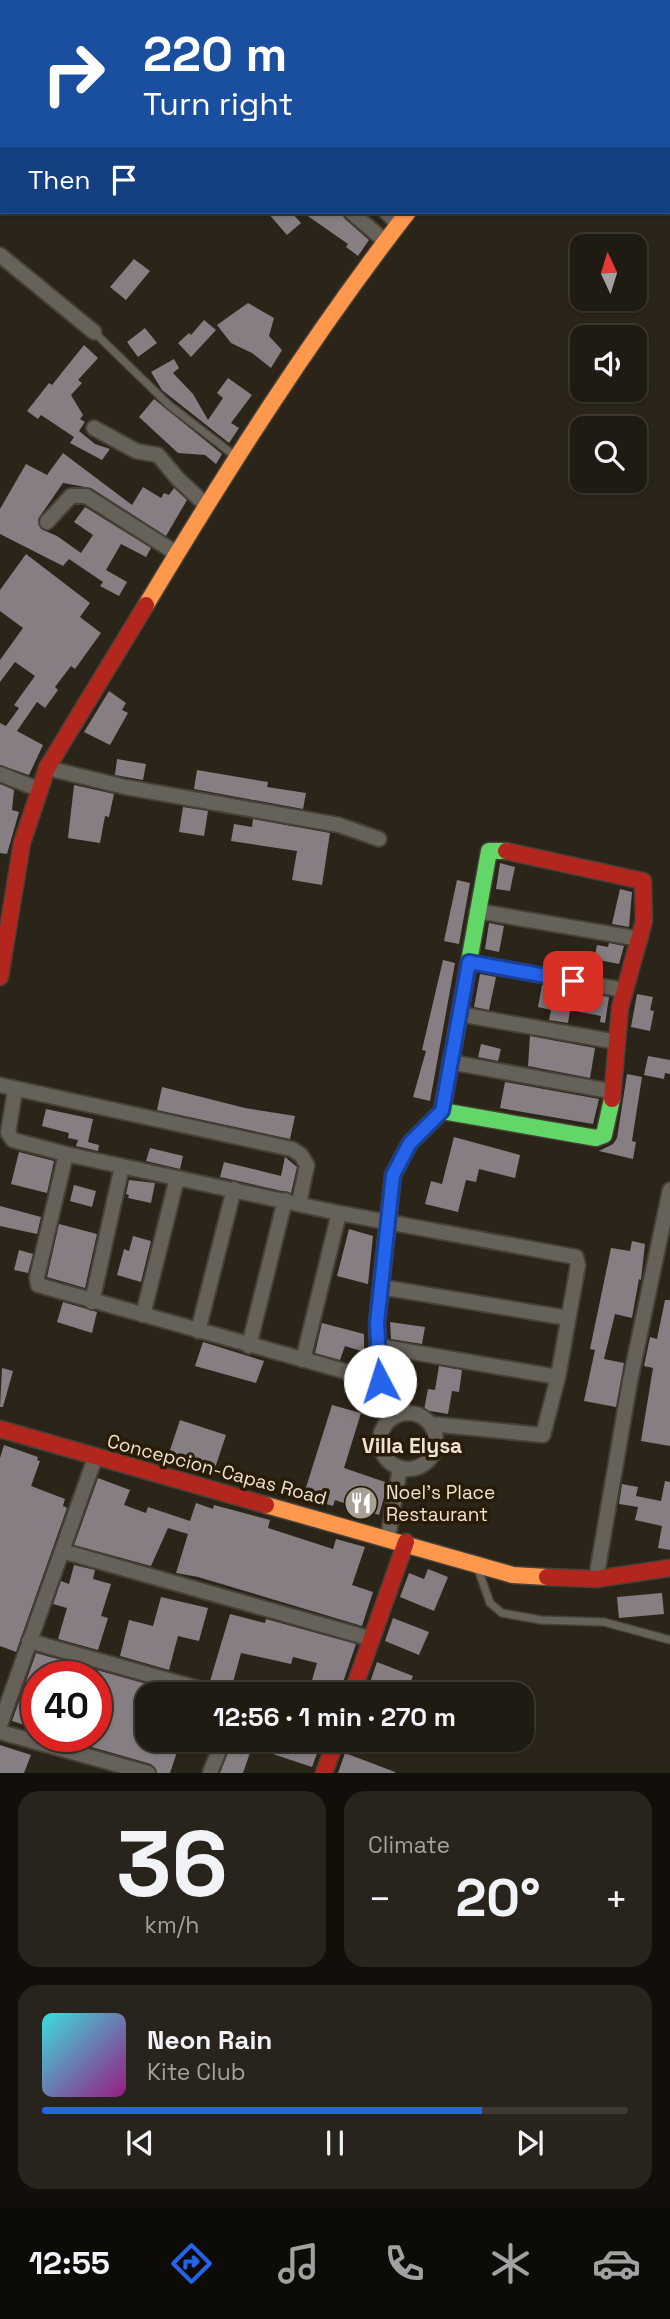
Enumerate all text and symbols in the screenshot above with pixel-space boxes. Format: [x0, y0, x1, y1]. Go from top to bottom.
text: 220 m [143, 23, 287, 85]
icon: right [28, 28, 119, 119]
text: Turn right [143, 84, 293, 124]
icon: arrive [105, 161, 143, 199]
text: Then [28, 163, 91, 197]
north arrow [570, 234, 648, 312]
map controls [570, 234, 647, 493]
button: sound [570, 325, 647, 402]
button: search [570, 416, 647, 493]
pin [543, 951, 603, 1011]
icon: arrive [554, 962, 592, 1000]
position arrow [343, 1344, 417, 1418]
street label: Concepcion-Capas Road [104, 1428, 329, 1511]
district label: Villa Elysa [362, 1432, 462, 1459]
place label: Noel's Place Restaurant [386, 1480, 495, 1527]
restaurant icon: Noel's Place Restaurant [342, 1484, 380, 1522]
speed limit sign: 40 [21, 1661, 112, 1752]
text: 12:56 · 1 min · 270 m [213, 1700, 456, 1734]
text: 36 [116, 1806, 228, 1923]
text: Climate [368, 1830, 450, 1860]
text: 20° [455, 1865, 541, 1931]
text: − [368, 1875, 392, 1923]
text: + [604, 1875, 628, 1923]
text: km/h [145, 1910, 199, 1940]
text: Neon Rain [147, 2023, 272, 2057]
text: Kite Club [147, 2057, 246, 2087]
icon: previous [121, 2124, 159, 2162]
icon: pause [316, 2124, 354, 2162]
icon: next [511, 2124, 549, 2162]
icon: directions [167, 2239, 216, 2288]
icon: music [274, 2239, 323, 2288]
icon: phone [380, 2239, 429, 2288]
icon: climate [486, 2239, 535, 2288]
icon: car [592, 2239, 641, 2288]
text: 12:55 [29, 2243, 110, 2283]

